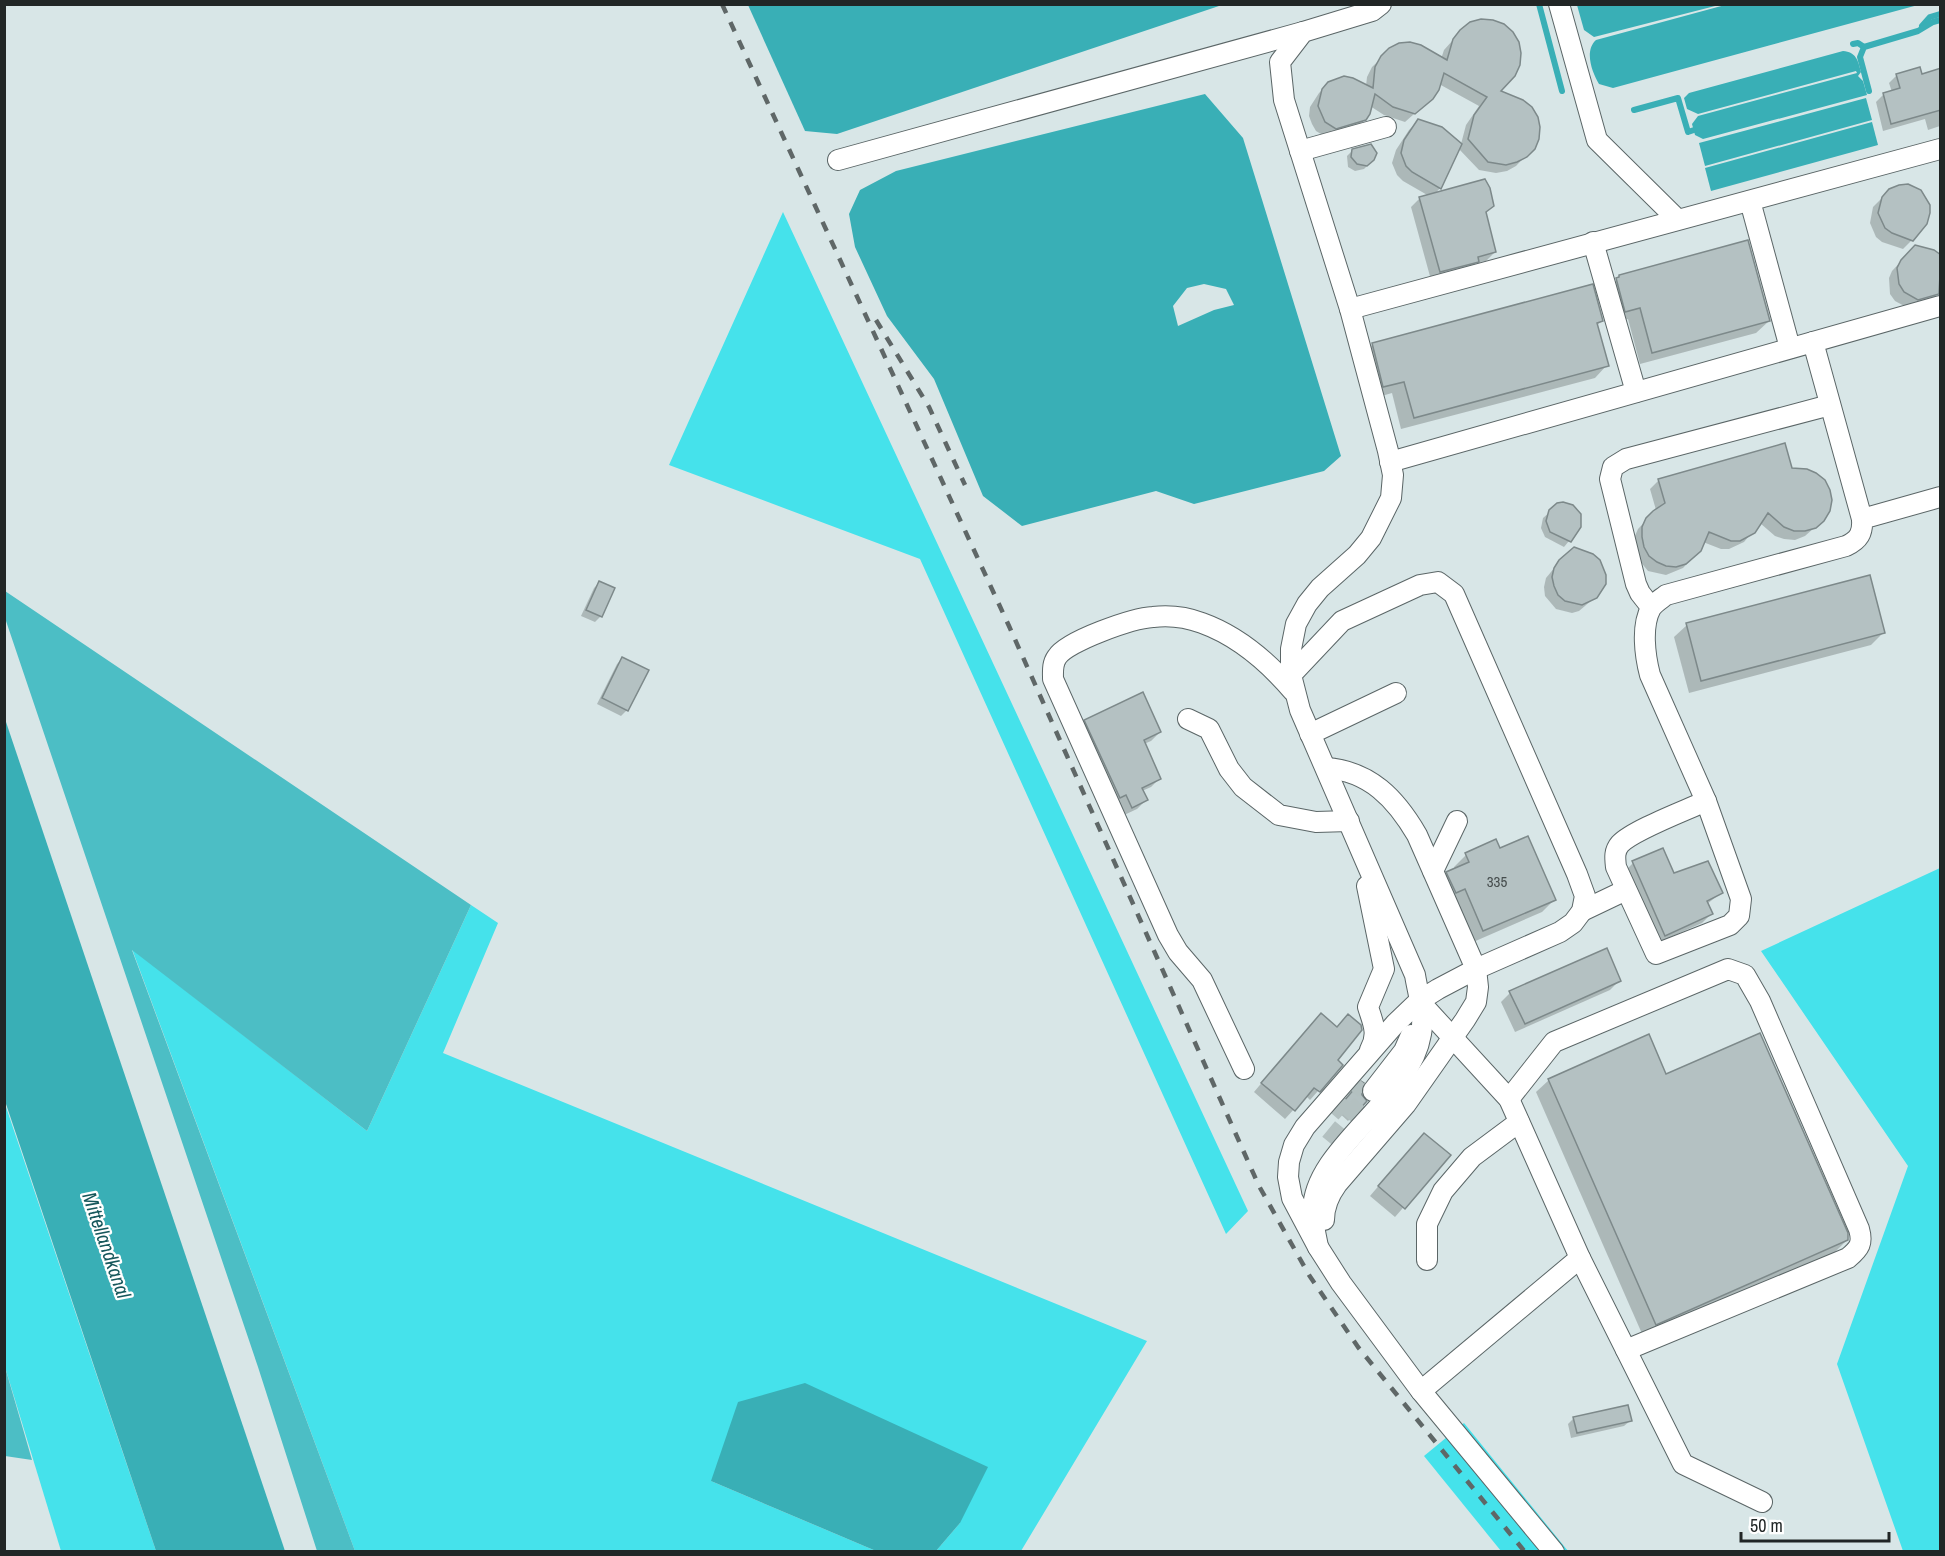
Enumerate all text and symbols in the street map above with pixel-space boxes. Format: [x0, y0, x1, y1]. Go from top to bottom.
house number: 335 [1487, 871, 1507, 892]
water label: Mittellandkanal [76, 1188, 138, 1302]
scale bar [1741, 1505, 1890, 1543]
text: 50 m [1750, 1513, 1783, 1538]

